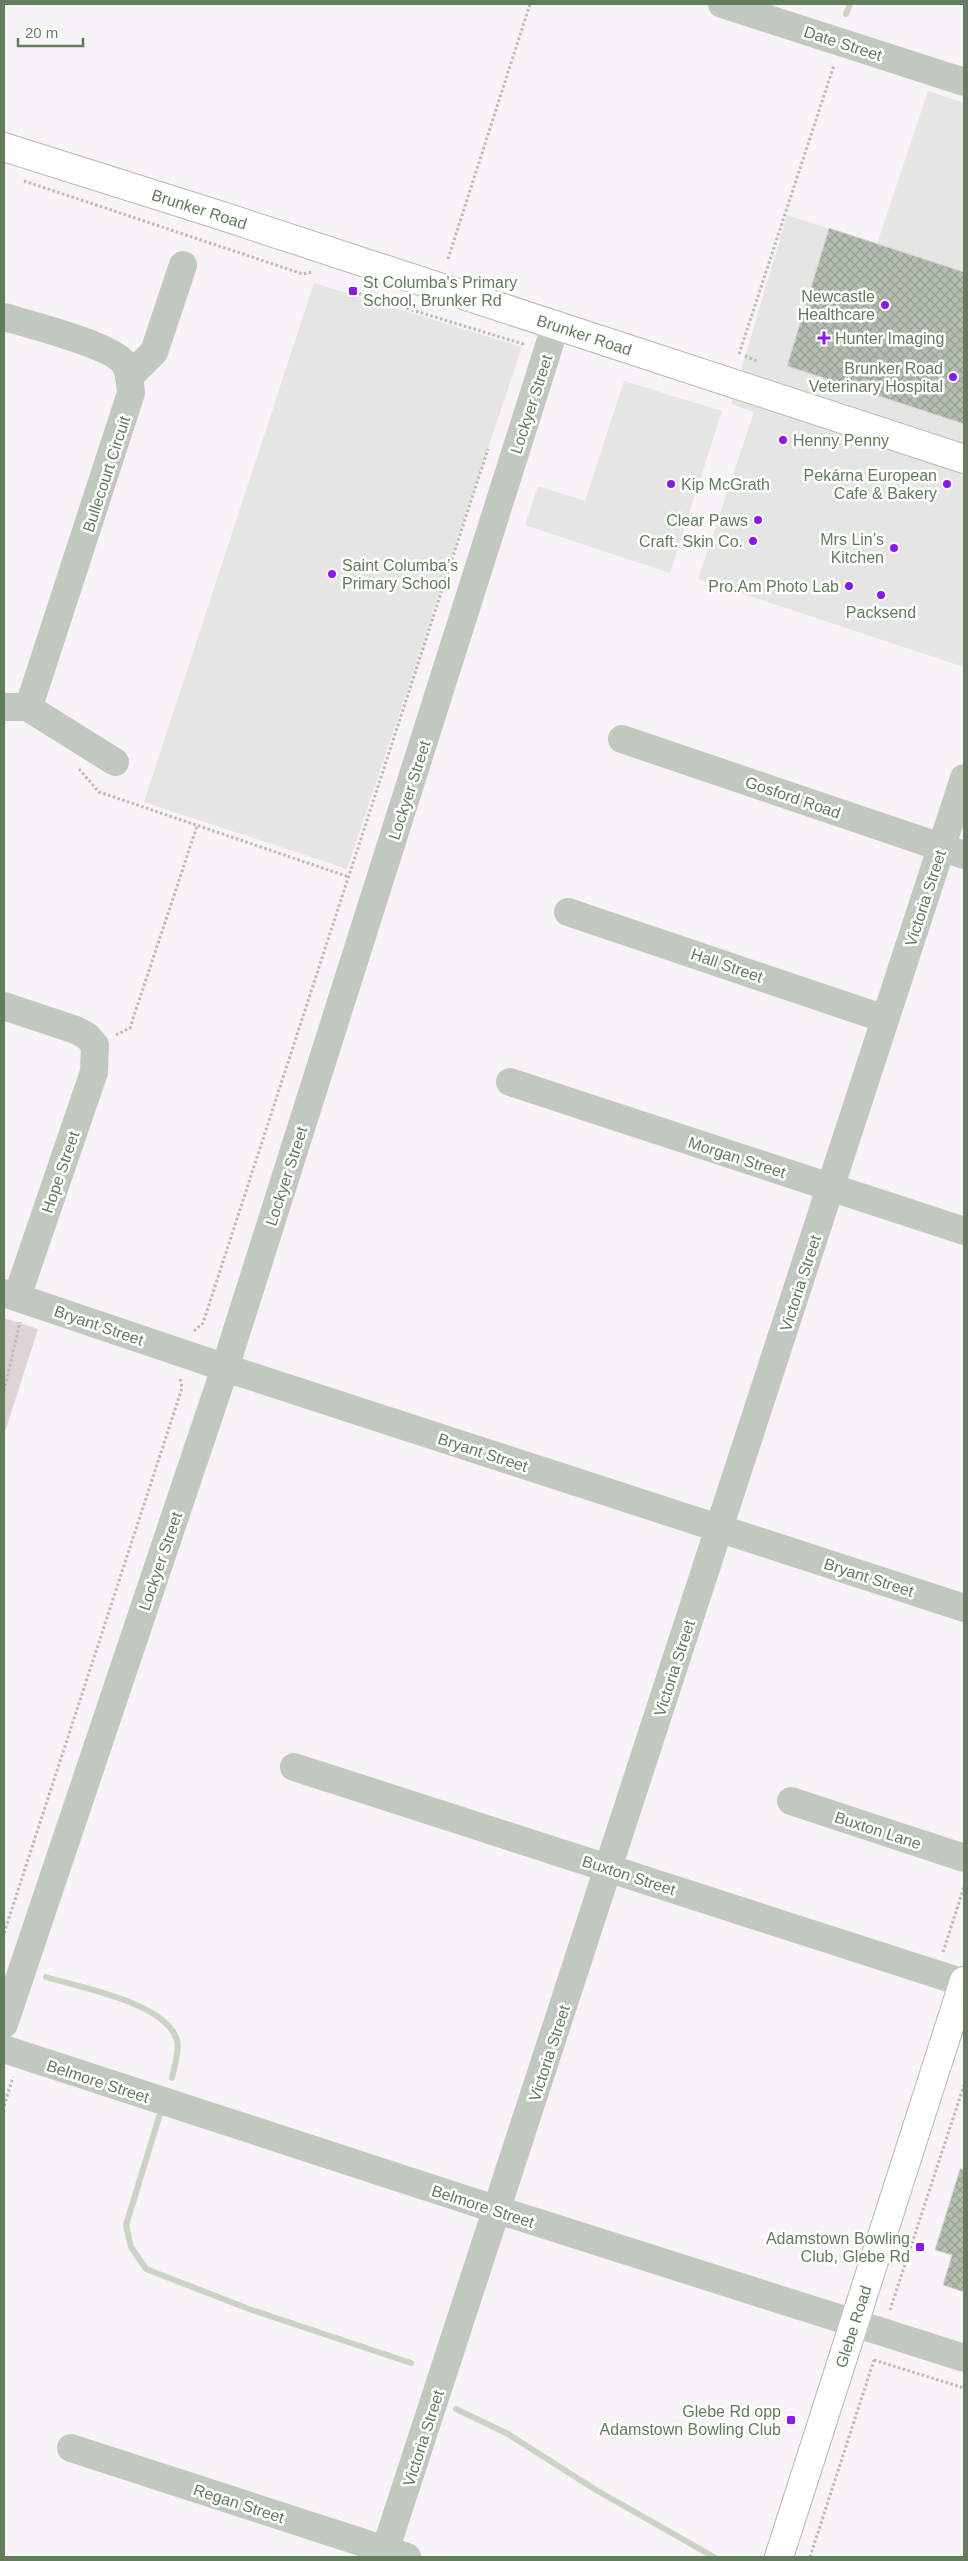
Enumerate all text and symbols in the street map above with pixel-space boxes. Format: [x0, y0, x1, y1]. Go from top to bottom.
scale bar [18, 15, 82, 47]
street label: Date Street [802, 23, 884, 64]
text: 20 m [25, 24, 58, 41]
street label: Brunker Road [150, 186, 249, 233]
place label: St Columba's Primary School, Brunker Rd [363, 274, 517, 309]
marker: St Columba's Primary School, Brunker Rd [347, 285, 359, 297]
place label: Newcastle Healthcare [798, 288, 875, 323]
marker: Newcastle Healthcare [879, 299, 891, 311]
street label: Brunker Road [535, 312, 634, 359]
place label: Hunter Imaging [835, 330, 944, 347]
marker: Hunter Imaging [817, 331, 831, 345]
street label: Lockyer Street [507, 352, 556, 456]
place label: Brunker Road Veterinary Hospital [809, 360, 943, 395]
marker: Brunker Road Veterinary Hospital [947, 371, 959, 383]
street label: Bullecourt Circuit [80, 413, 133, 534]
place label: Henny Penny [793, 432, 889, 449]
marker: Henny Penny [777, 434, 789, 446]
place label: Pekárna European Cafe & Bakery [804, 467, 937, 502]
place label: Kip McGrath [681, 476, 770, 493]
marker: Kip McGrath [665, 478, 677, 490]
marker: Pekárna European Cafe & Bakery [941, 478, 953, 490]
place label: Clear Paws [666, 512, 748, 529]
marker: Clear Paws [752, 514, 764, 526]
place label: Mrs Lin’s Kitchen [820, 531, 884, 566]
place label: Craft. Skin Co. [639, 533, 743, 550]
marker: Craft. Skin Co. [747, 535, 759, 547]
marker: Mrs Lin’s Kitchen [888, 542, 900, 554]
place label: Saint Columba’s Primary School [342, 557, 458, 592]
marker: Saint Columba’s Primary School [326, 568, 338, 580]
place label: Pro.Am Photo Lab [708, 578, 839, 595]
marker: Pro.Am Photo Lab [843, 580, 855, 592]
marker: Packsend [875, 589, 887, 601]
place label: Packsend [846, 604, 916, 621]
street label: Lockyer Street [385, 738, 434, 842]
street label: Gosford Road [743, 773, 843, 822]
street label: Victoria Street [902, 847, 949, 948]
street label: Hall Street [689, 945, 765, 986]
street label: Lockyer Street [262, 1124, 311, 1228]
street label: Hope Street [39, 1129, 83, 1215]
street label: Morgan Street [686, 1134, 788, 1181]
street label: Victoria Street [777, 1232, 824, 1333]
street label: Bryant Street [52, 1302, 146, 1349]
street label: Bryant Street [436, 1430, 530, 1475]
street label: Lockyer Street [136, 1509, 185, 1613]
street label: Bryant Street [822, 1555, 916, 1600]
street label: Victoria Street [651, 1617, 698, 1718]
street label: Buxton Lane [832, 1809, 923, 1852]
street label: Buxton Street [580, 1852, 678, 1899]
street label: Victoria Street [526, 2002, 573, 2103]
street label: Belmore Street [44, 2057, 152, 2106]
street label: Belmore Street [429, 2182, 537, 2231]
place label: Adamstown Bowling Club, Glebe Rd [766, 2230, 910, 2265]
marker: Adamstown Bowling Club, Glebe Rd [914, 2241, 926, 2253]
street label: Glebe Road [832, 2283, 875, 2370]
street label: Victoria Street [400, 2387, 447, 2488]
place label: Glebe Rd opp Adamstown Bowling Club [600, 2403, 781, 2438]
marker: Glebe Rd opp Adamstown Bowling Club [785, 2414, 797, 2426]
street label: Regan Street [191, 2481, 287, 2526]

